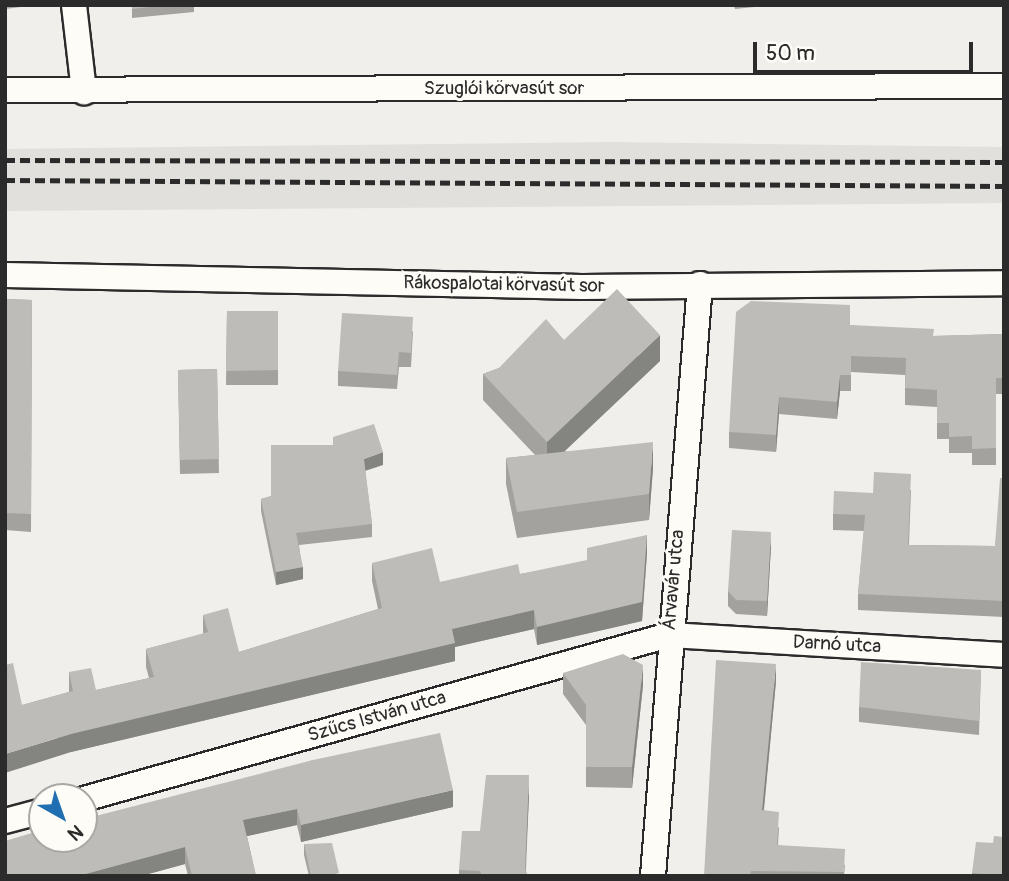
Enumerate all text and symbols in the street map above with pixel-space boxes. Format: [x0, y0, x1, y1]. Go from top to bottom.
scale bar [757, 28, 978, 72]
text: 50 m [766, 40, 815, 67]
street label: Szuglói körvasút sor [424, 78, 584, 100]
street label: Rákospalotai körvasút sor [403, 272, 605, 298]
street label: Árvavár utca [658, 529, 690, 631]
street label: Darnó utca [792, 631, 882, 659]
street label: Szűcs István utca [305, 686, 449, 748]
north arrow [28, 783, 98, 853]
text: N [63, 819, 88, 846]

